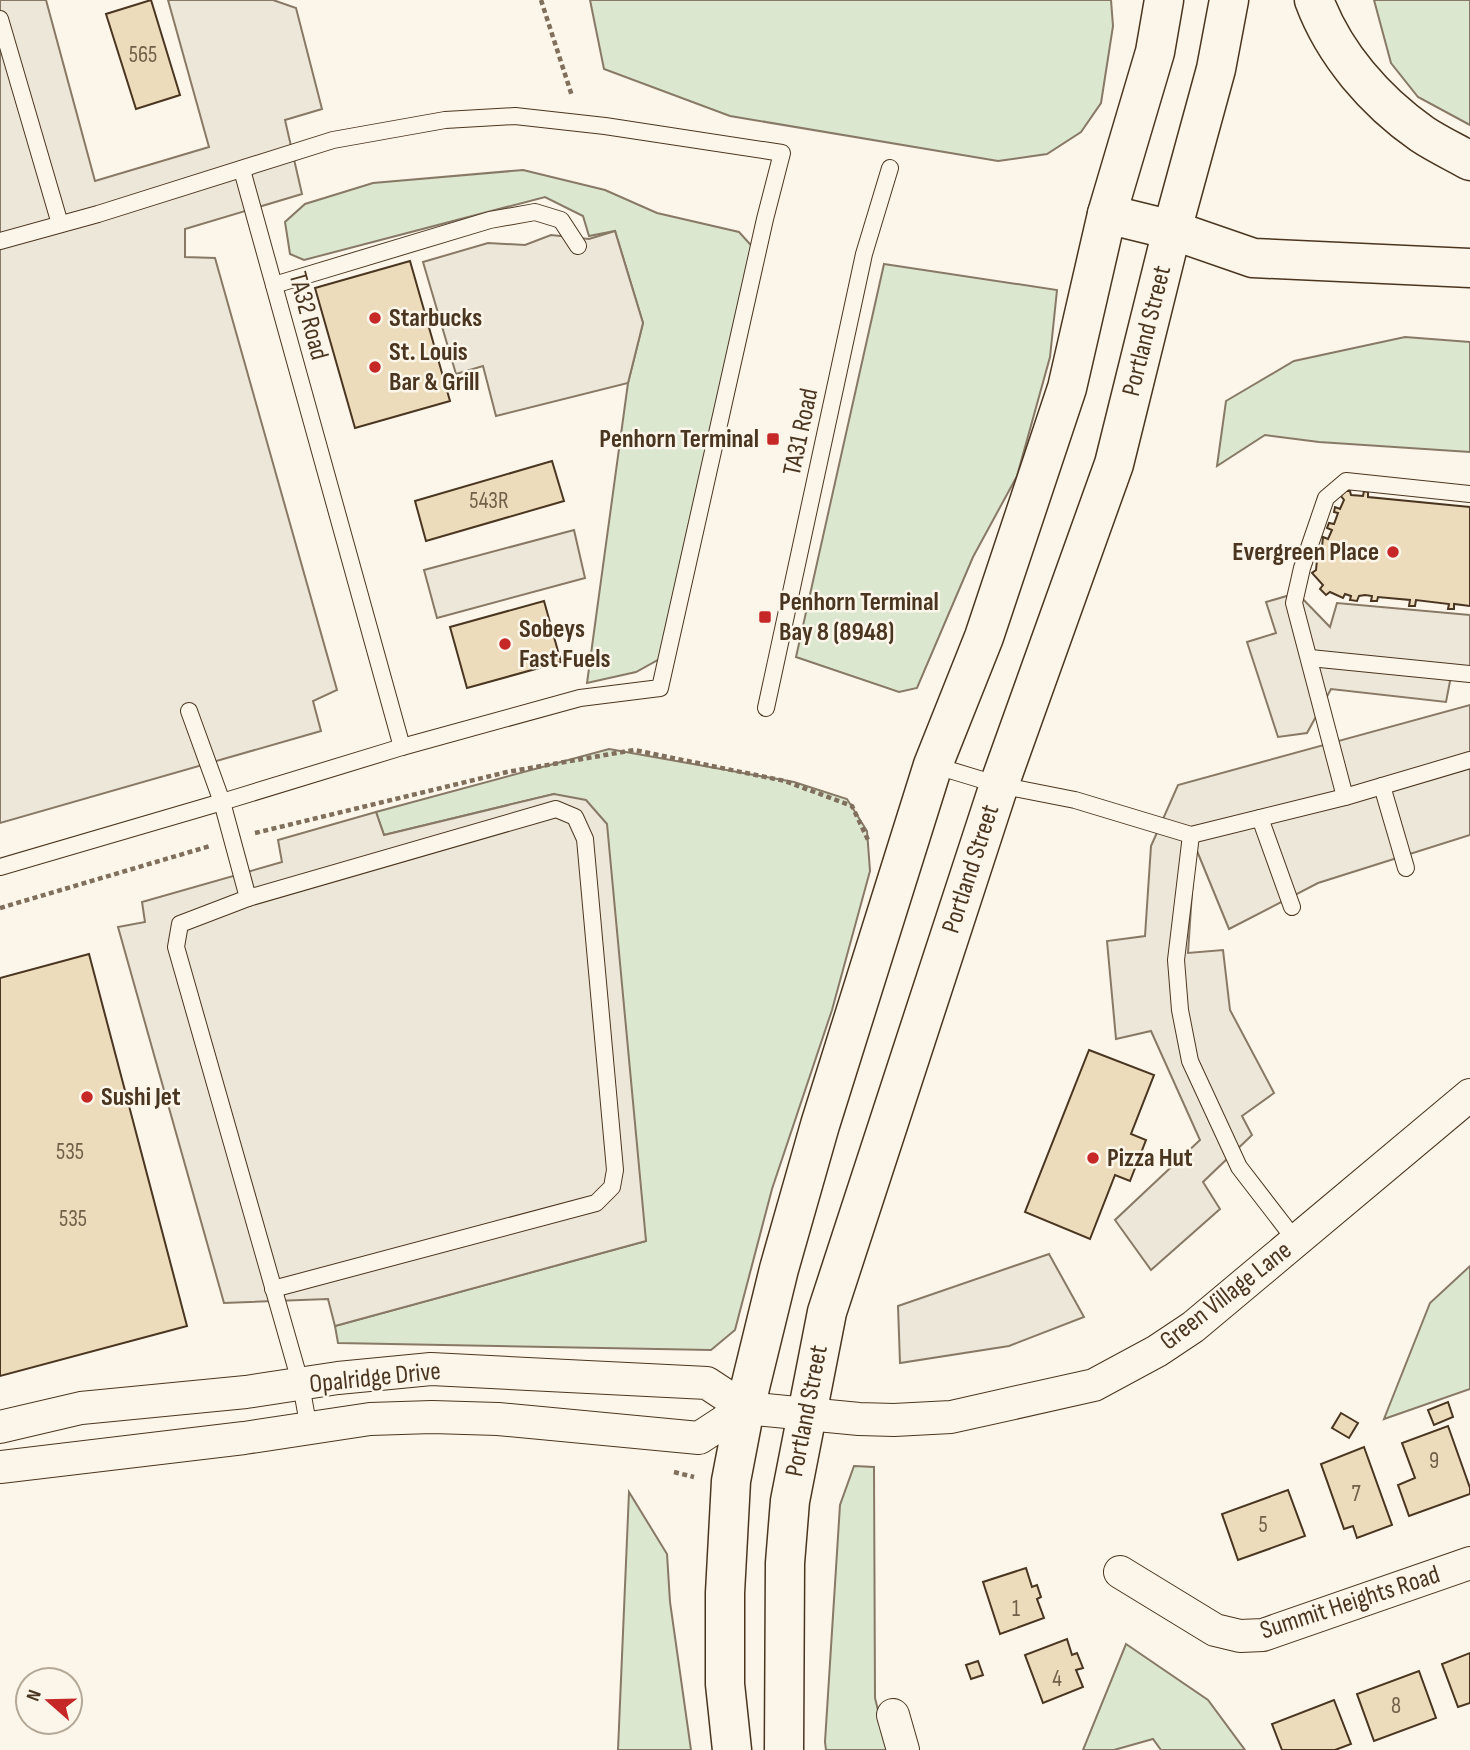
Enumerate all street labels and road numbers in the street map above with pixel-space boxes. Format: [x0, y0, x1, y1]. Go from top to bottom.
street label: Portland Street [1116, 263, 1178, 399]
street label: TA32 Road [281, 269, 335, 363]
street label: TA31 Road [777, 386, 825, 478]
street label: Portland Street [936, 801, 1006, 937]
street label: Green Village Lane [1154, 1235, 1298, 1357]
street label: Portland Street [779, 1343, 835, 1479]
street label: Opalridge Drive [308, 1356, 442, 1400]
street label: Summit Heights Road [1256, 1559, 1444, 1647]

